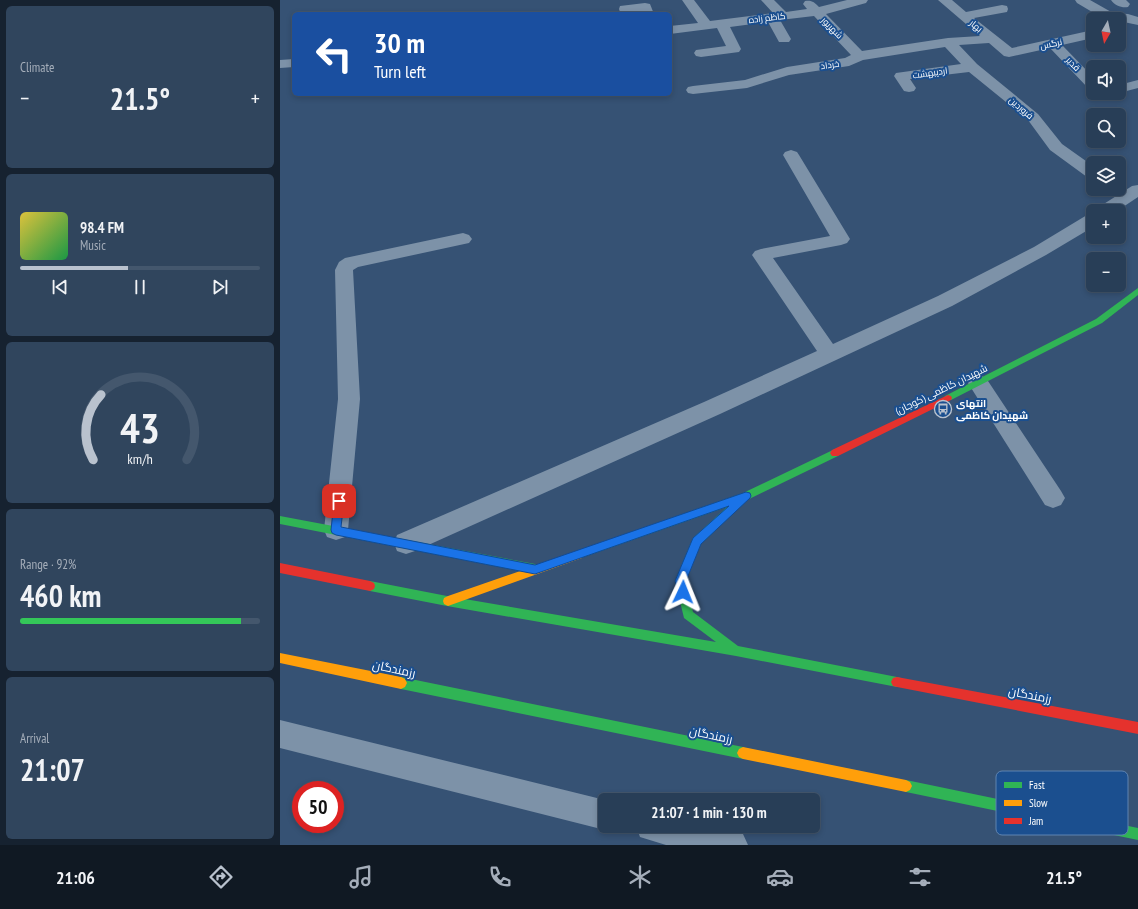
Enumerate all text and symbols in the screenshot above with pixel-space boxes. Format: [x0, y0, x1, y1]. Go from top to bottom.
street label: کاظم زاده [748, 10, 786, 26]
north arrow [1086, 12, 1126, 52]
map controls [1086, 12, 1126, 292]
street label: شهریور [819, 14, 845, 41]
street label: بهار [967, 16, 985, 34]
text: 30 m [374, 24, 425, 61]
icon: left [308, 28, 360, 80]
street label: نرگس [1039, 36, 1063, 51]
street label: قدیر [1063, 54, 1083, 73]
street label: خرداد [820, 58, 840, 71]
text: Climate [20, 59, 54, 76]
text: Turn left [374, 60, 426, 83]
button: sound [1086, 60, 1126, 100]
street label: اردیبهشت [912, 65, 948, 80]
text: 21.5° [110, 79, 170, 118]
text: − [20, 84, 29, 112]
text: + [251, 84, 260, 112]
street label: فروردین [1007, 94, 1036, 121]
button: search [1086, 108, 1126, 148]
button: layers [1086, 156, 1126, 196]
button: + [1086, 204, 1126, 244]
text: 98.4 FM [80, 218, 124, 237]
text: Music [80, 237, 106, 254]
button: − [1086, 252, 1126, 292]
icon: previous [49, 276, 71, 298]
icon: pause [129, 276, 151, 298]
icon: next [209, 276, 231, 298]
street label: شهیدان کاظمی (کوجان) [893, 362, 989, 417]
place label: انتهای شهیدان کاظمی [956, 397, 1028, 422]
bus stop icon: انتهای شهیدان کاظمی [933, 399, 953, 419]
text: 43 [120, 401, 160, 454]
text: km/h [127, 449, 153, 468]
pin [322, 484, 356, 518]
icon: arrive [328, 490, 350, 512]
text: Range · 92% [20, 556, 76, 573]
position arrow [662, 571, 704, 613]
text: 460 km [20, 576, 101, 615]
street label: رزمندگان [371, 657, 417, 680]
street label: رزمندگان [1007, 683, 1053, 706]
street label: رزمندگان [688, 723, 734, 746]
text: Arrival [20, 730, 49, 747]
text: 21:07 [20, 750, 85, 789]
legend [996, 771, 1128, 835]
text: Fast [1029, 778, 1045, 792]
speed limit sign: 50 [292, 781, 344, 833]
text: Slow [1029, 796, 1048, 810]
text: 21:07 · 1 min · 130 m [651, 803, 767, 822]
text: Jam [1028, 814, 1043, 828]
icon: directions [207, 863, 235, 891]
icon: music [347, 863, 375, 891]
icon: phone [486, 863, 514, 891]
icon: climate [626, 863, 654, 891]
icon: car [766, 863, 794, 891]
icon: filters [906, 863, 934, 891]
text: 21:06 [56, 866, 95, 889]
text: 21.5° [1046, 866, 1082, 889]

